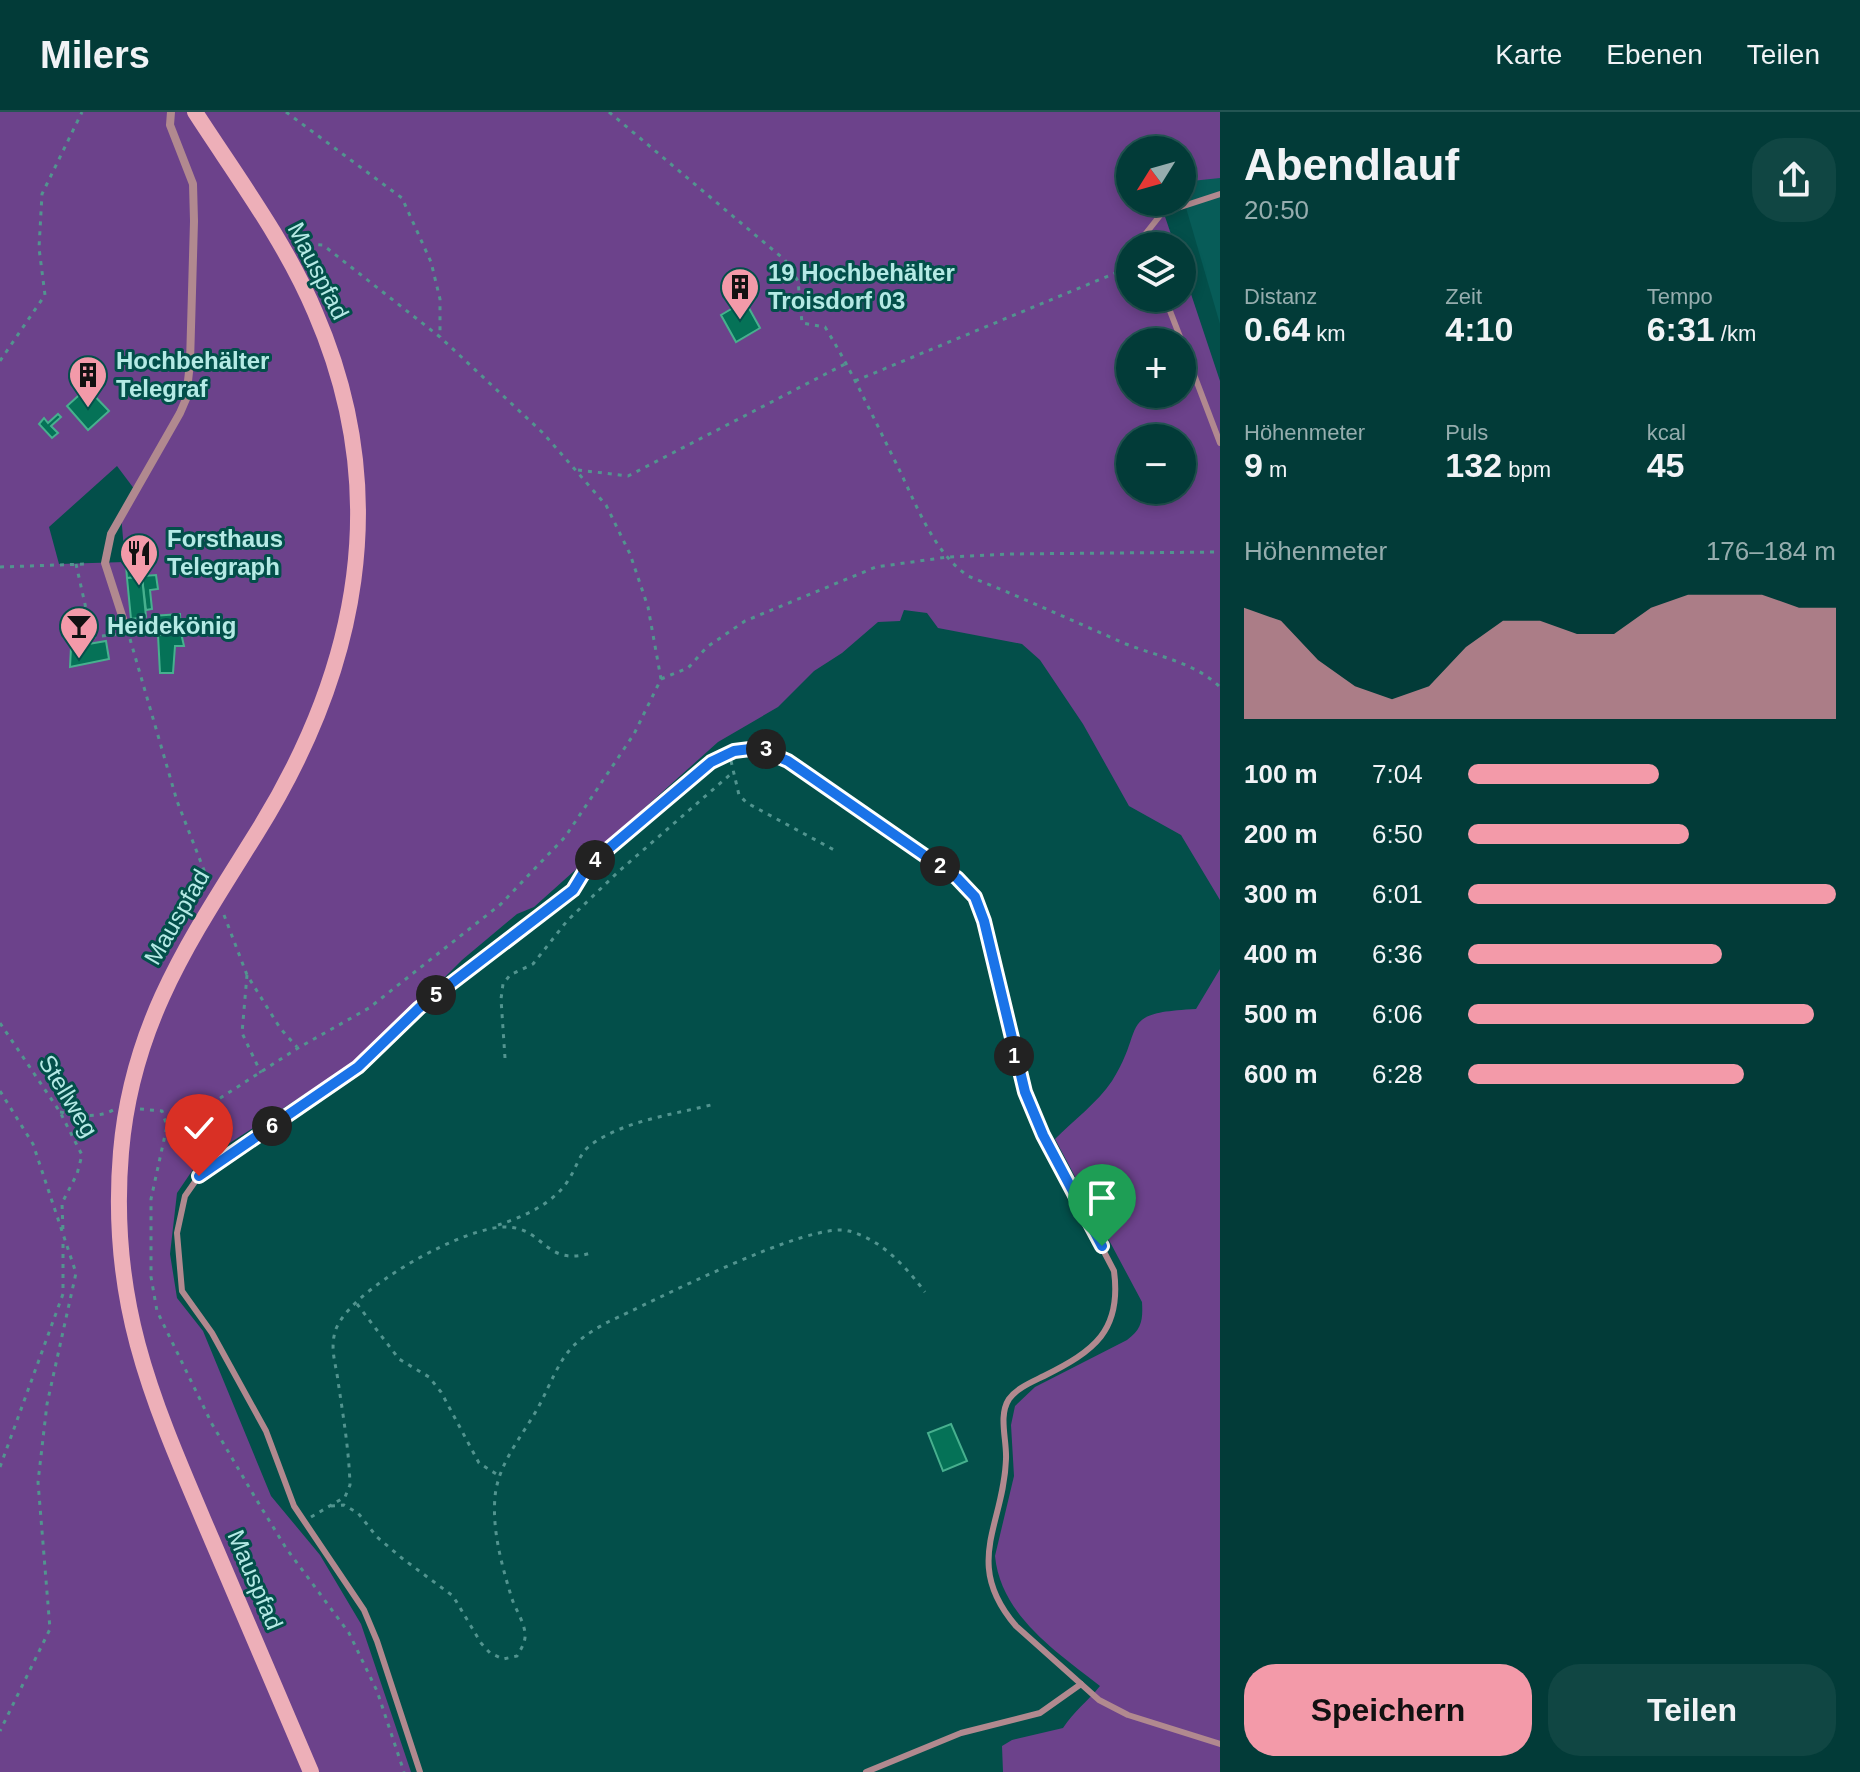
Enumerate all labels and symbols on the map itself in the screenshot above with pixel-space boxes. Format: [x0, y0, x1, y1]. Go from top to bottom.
north arrow [1116, 136, 1196, 216]
street label: Mauspfad [282, 218, 354, 324]
place label: 19 Hochbehälter Troisdorf 03 [768, 259, 955, 314]
building icon: 19 Hochbehälter Troisdorf 03 [719, 266, 761, 321]
place label: Hochbehälter Telegraf [116, 347, 269, 402]
building icon: Hochbehälter Telegraf [67, 354, 109, 409]
place label: Forsthaus Telegraph [167, 525, 283, 580]
restaurant icon: Forsthaus Telegraph [118, 532, 160, 587]
bar icon: Heidekönig [58, 605, 100, 660]
place label: Heidekönig [107, 612, 236, 639]
pin: 3 [746, 729, 786, 769]
pin: 4 [575, 840, 615, 880]
pin: 2 [920, 846, 960, 886]
street label: Mauspfad [139, 864, 215, 969]
pin: 5 [416, 975, 456, 1015]
pin: 1 [994, 1036, 1034, 1076]
street label: Stellweg [33, 1050, 103, 1142]
pin [165, 1094, 233, 1176]
pin: 6 [252, 1106, 292, 1146]
pin [1068, 1164, 1136, 1246]
street label: Mauspfad [222, 1526, 288, 1634]

